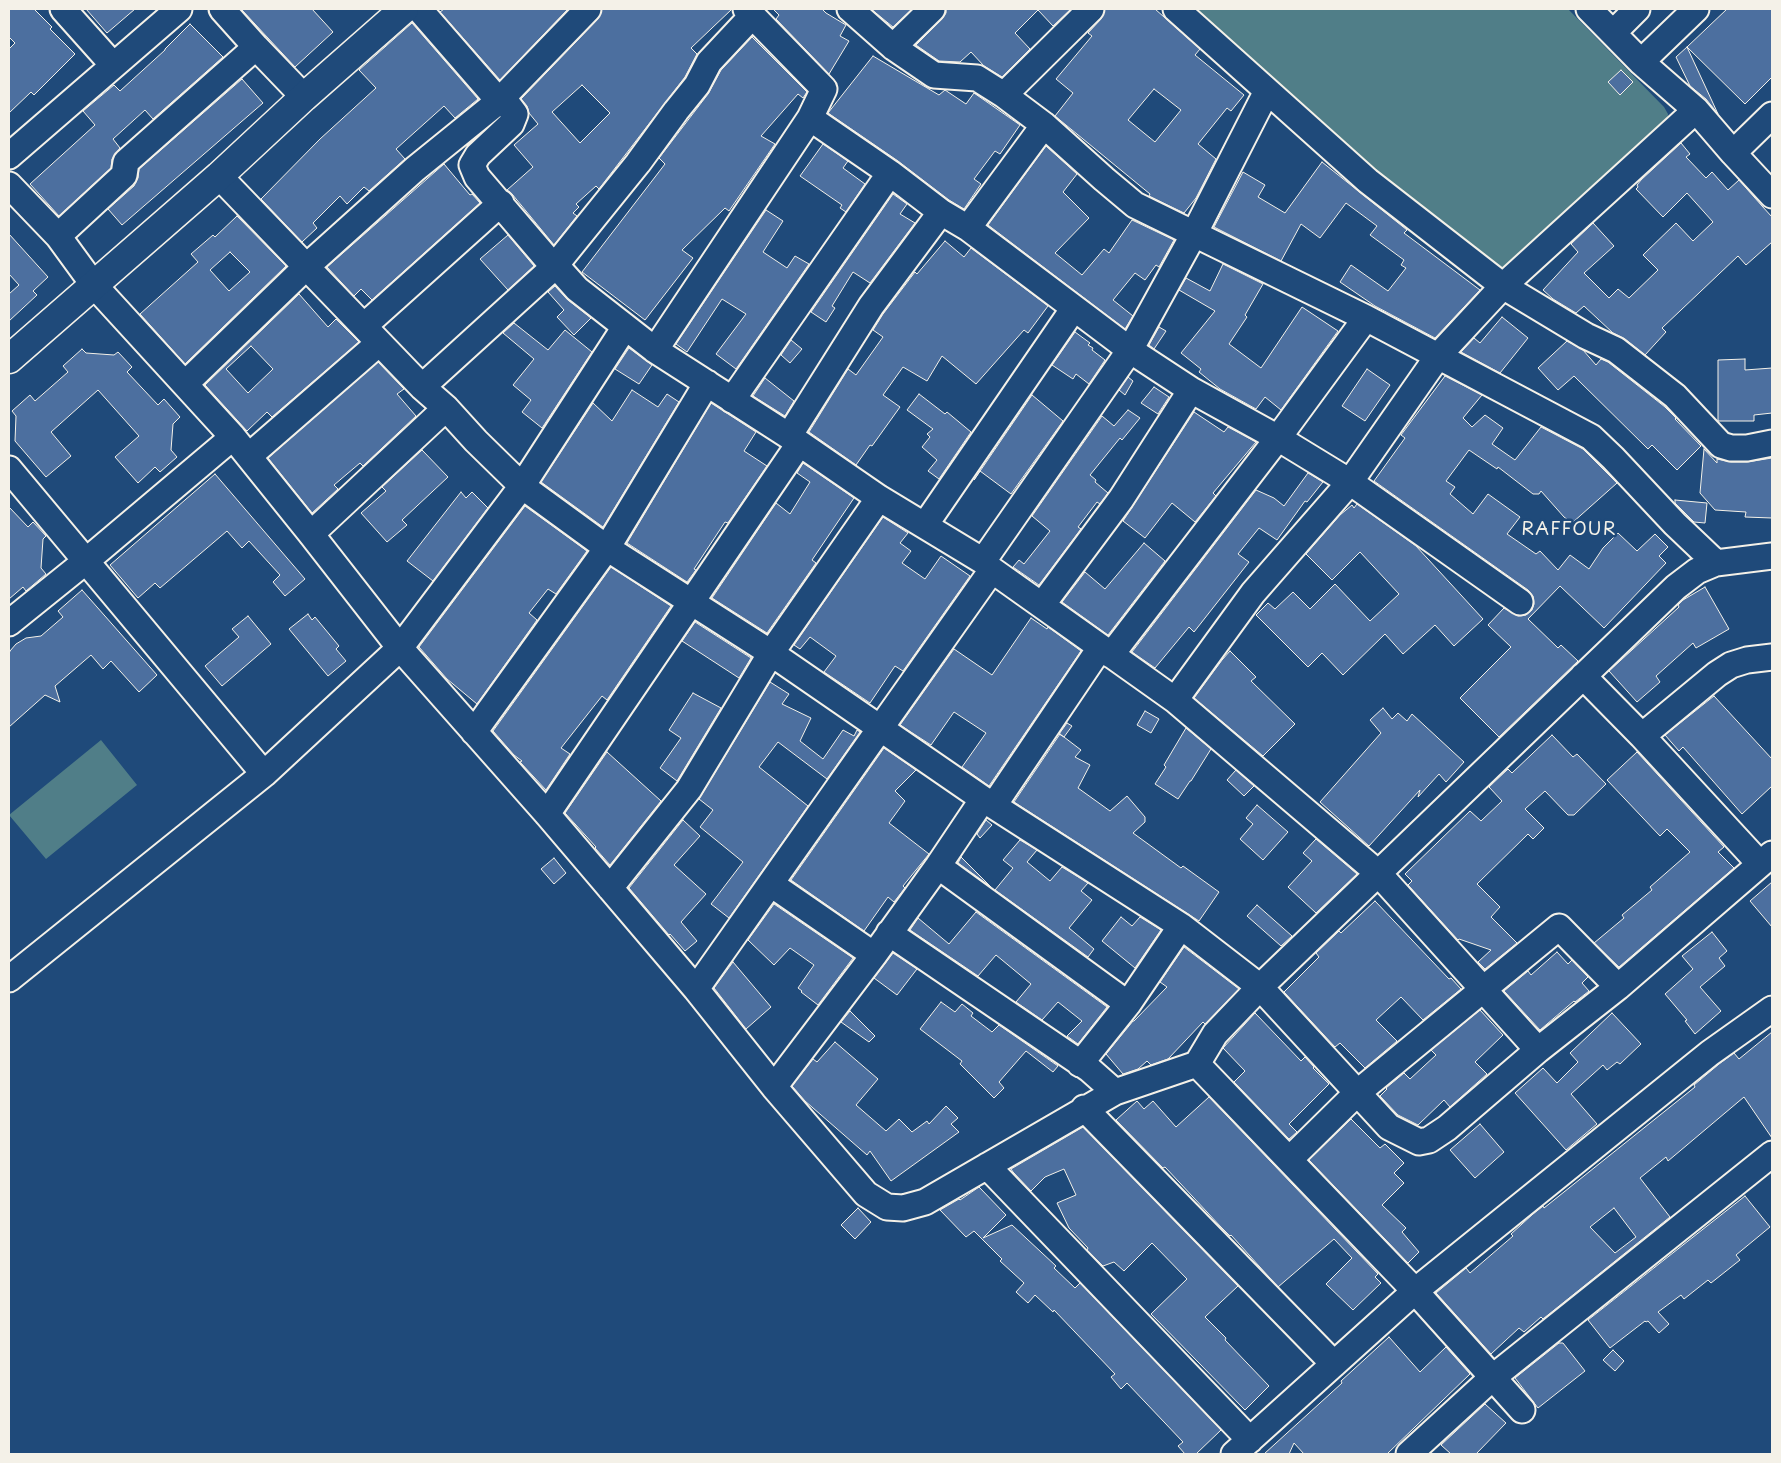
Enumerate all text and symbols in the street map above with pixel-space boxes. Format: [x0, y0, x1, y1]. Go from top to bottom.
district label: RAFFOUR [1521, 519, 1617, 541]

